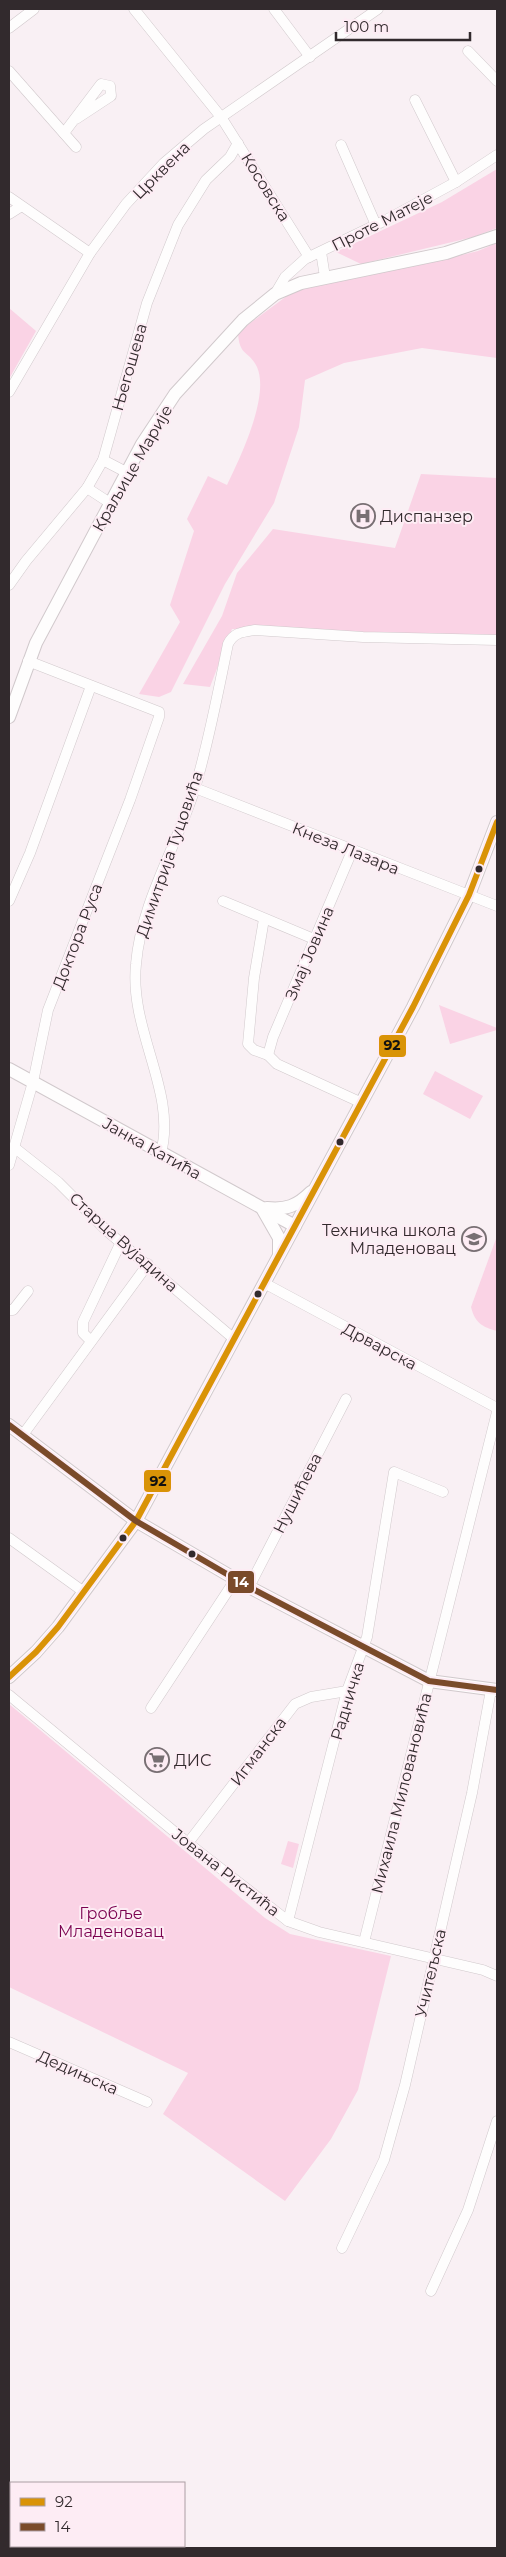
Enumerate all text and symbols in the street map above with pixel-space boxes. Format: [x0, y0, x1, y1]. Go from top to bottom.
scale bar [336, 10, 470, 42]
text: 100 m [344, 17, 389, 36]
street label: Црквена [129, 138, 194, 203]
street label: Косовска [237, 150, 294, 225]
street label: Проте Матеје [328, 188, 436, 255]
street label: Његошева [108, 321, 151, 413]
street label: Краљице Марије [88, 402, 176, 535]
hospital icon: Диспанзер [350, 503, 376, 529]
place label: Диспанзер [380, 507, 473, 526]
street label: Димитрија Туцовића [132, 769, 207, 940]
street label: Кнеза Лазара [289, 818, 402, 879]
unlabelled marker [474, 864, 484, 874]
street label: Доктора Руса [49, 881, 106, 992]
street label: Змај Јовина [281, 903, 338, 1003]
line badge: 92 [378, 1034, 407, 1058]
text: 92 [383, 1036, 401, 1054]
street label: Јанка Катића [99, 1113, 205, 1183]
unlabelled marker [335, 1137, 345, 1147]
street label: Старца Вујадина [66, 1189, 182, 1296]
place label: Техничка школа Младеновац [322, 1221, 456, 1258]
school or university icon: Техничка школа Младеновац [461, 1226, 487, 1252]
unlabelled marker [253, 1289, 263, 1299]
street label: Дрварска [339, 1319, 420, 1374]
street label: Нушићева [269, 1450, 326, 1537]
line badge: 92 [143, 1469, 172, 1493]
text: 92 [149, 1472, 167, 1490]
unlabelled marker [118, 1533, 128, 1543]
unlabelled marker [187, 1549, 197, 1559]
line badge: 14 [227, 1570, 255, 1594]
text: 14 [233, 1573, 249, 1591]
street label: Радничка [327, 1660, 368, 1743]
street label: Михаила Миловановића [367, 1691, 436, 1895]
street label: Игманска [226, 1713, 290, 1789]
supermarket icon: ДИС [144, 1747, 170, 1773]
place label: ДИС [174, 1751, 211, 1770]
street label: Јована Ристића [168, 1824, 283, 1920]
park label: Гробље Младеновац [58, 1904, 164, 1941]
street label: Учитељска [411, 1927, 450, 2019]
street label: Дедињска [35, 2046, 121, 2099]
legend [10, 2482, 185, 2547]
text: 92 [55, 2492, 73, 2511]
text: 14 [55, 2517, 70, 2536]

